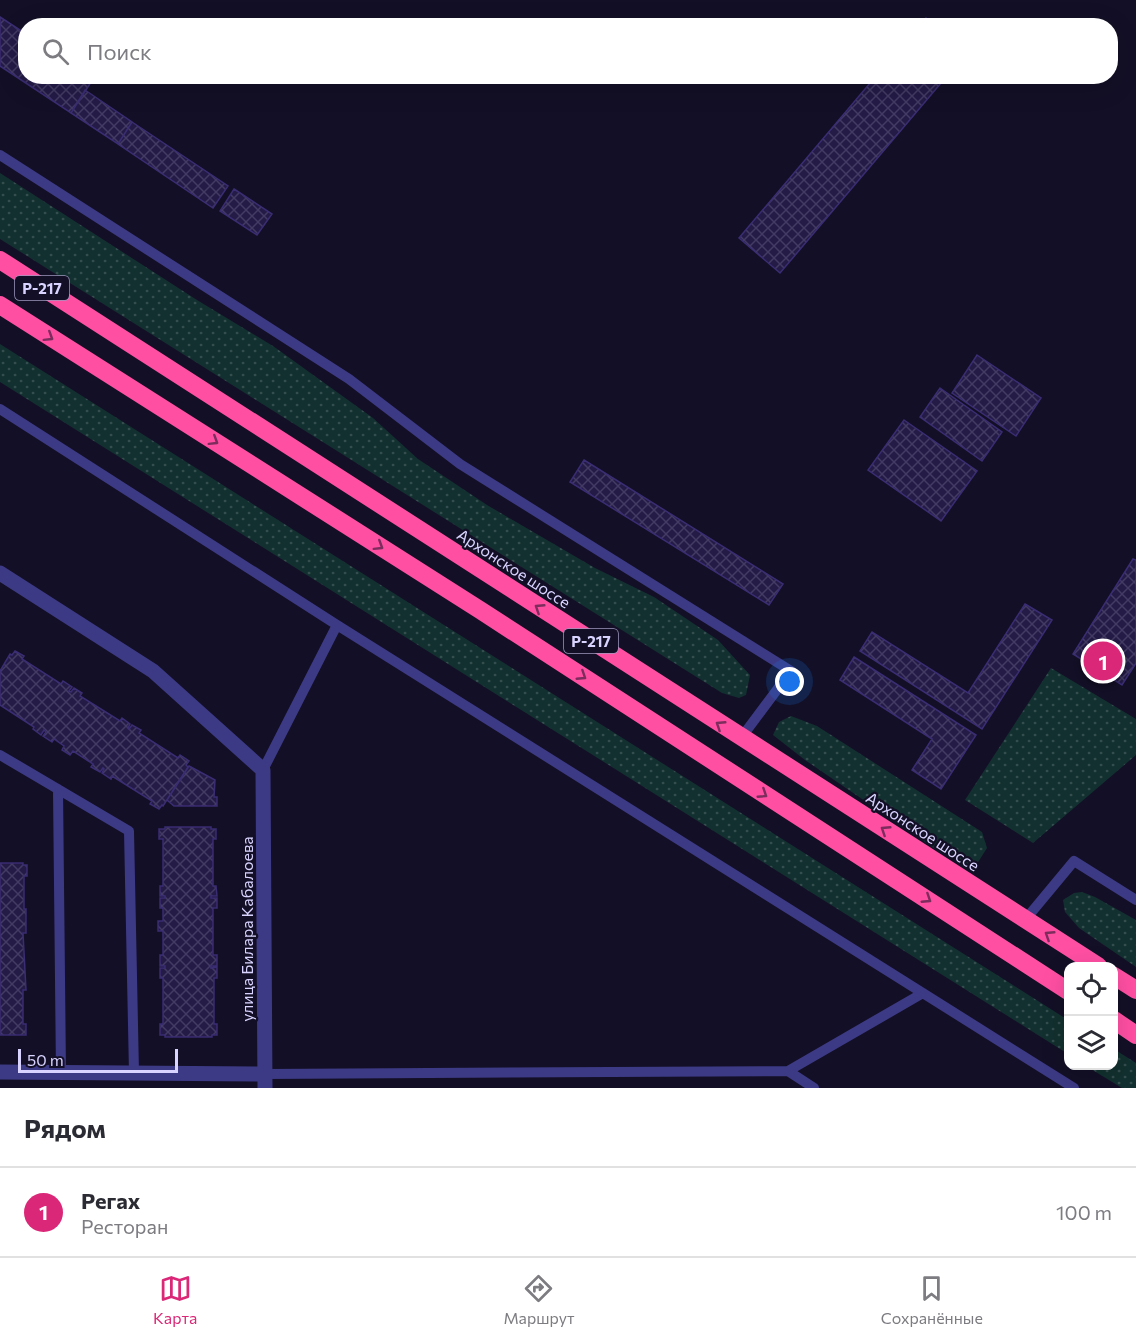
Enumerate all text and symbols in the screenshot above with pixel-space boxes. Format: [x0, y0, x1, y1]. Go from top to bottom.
search box [18, 18, 1118, 84]
icon: search [39, 35, 72, 68]
text: Поиск [87, 38, 152, 65]
road number: Р-217 [15, 276, 69, 300]
one-way arrow [43, 329, 54, 340]
one-way arrow [208, 434, 218, 446]
street label: Архонское шоссе [454, 524, 574, 612]
one-way arrow [372, 539, 383, 550]
one-way arrow [535, 603, 545, 615]
road number: Р-217 [564, 629, 618, 653]
pin: 1 [1084, 638, 1122, 684]
your location [775, 667, 804, 696]
one-way arrow [576, 669, 586, 681]
one-way arrow [716, 721, 727, 732]
one-way arrow [757, 786, 767, 798]
street label: Архонское шоссе [863, 787, 983, 875]
one-way arrow [881, 826, 892, 837]
street label: улица Билара Кабалоева [237, 836, 256, 1022]
one-way arrow [921, 892, 931, 904]
one-way arrow [1045, 931, 1056, 942]
map controls [1064, 962, 1118, 1070]
button: locate [1064, 962, 1118, 1016]
button: layers [1064, 1016, 1118, 1070]
scale bar [18, 1046, 178, 1074]
text: 50 m [27, 1050, 64, 1069]
text: Рядом [24, 1112, 106, 1143]
text: Регах [81, 1187, 140, 1214]
text: 1 [39, 1200, 48, 1224]
text: 100 m [1056, 1200, 1112, 1224]
text: Ресторан [81, 1214, 168, 1238]
tab: Карта [153, 1272, 197, 1327]
tab: Маршрут [503, 1272, 575, 1327]
tab: Сохранённые [881, 1272, 983, 1327]

